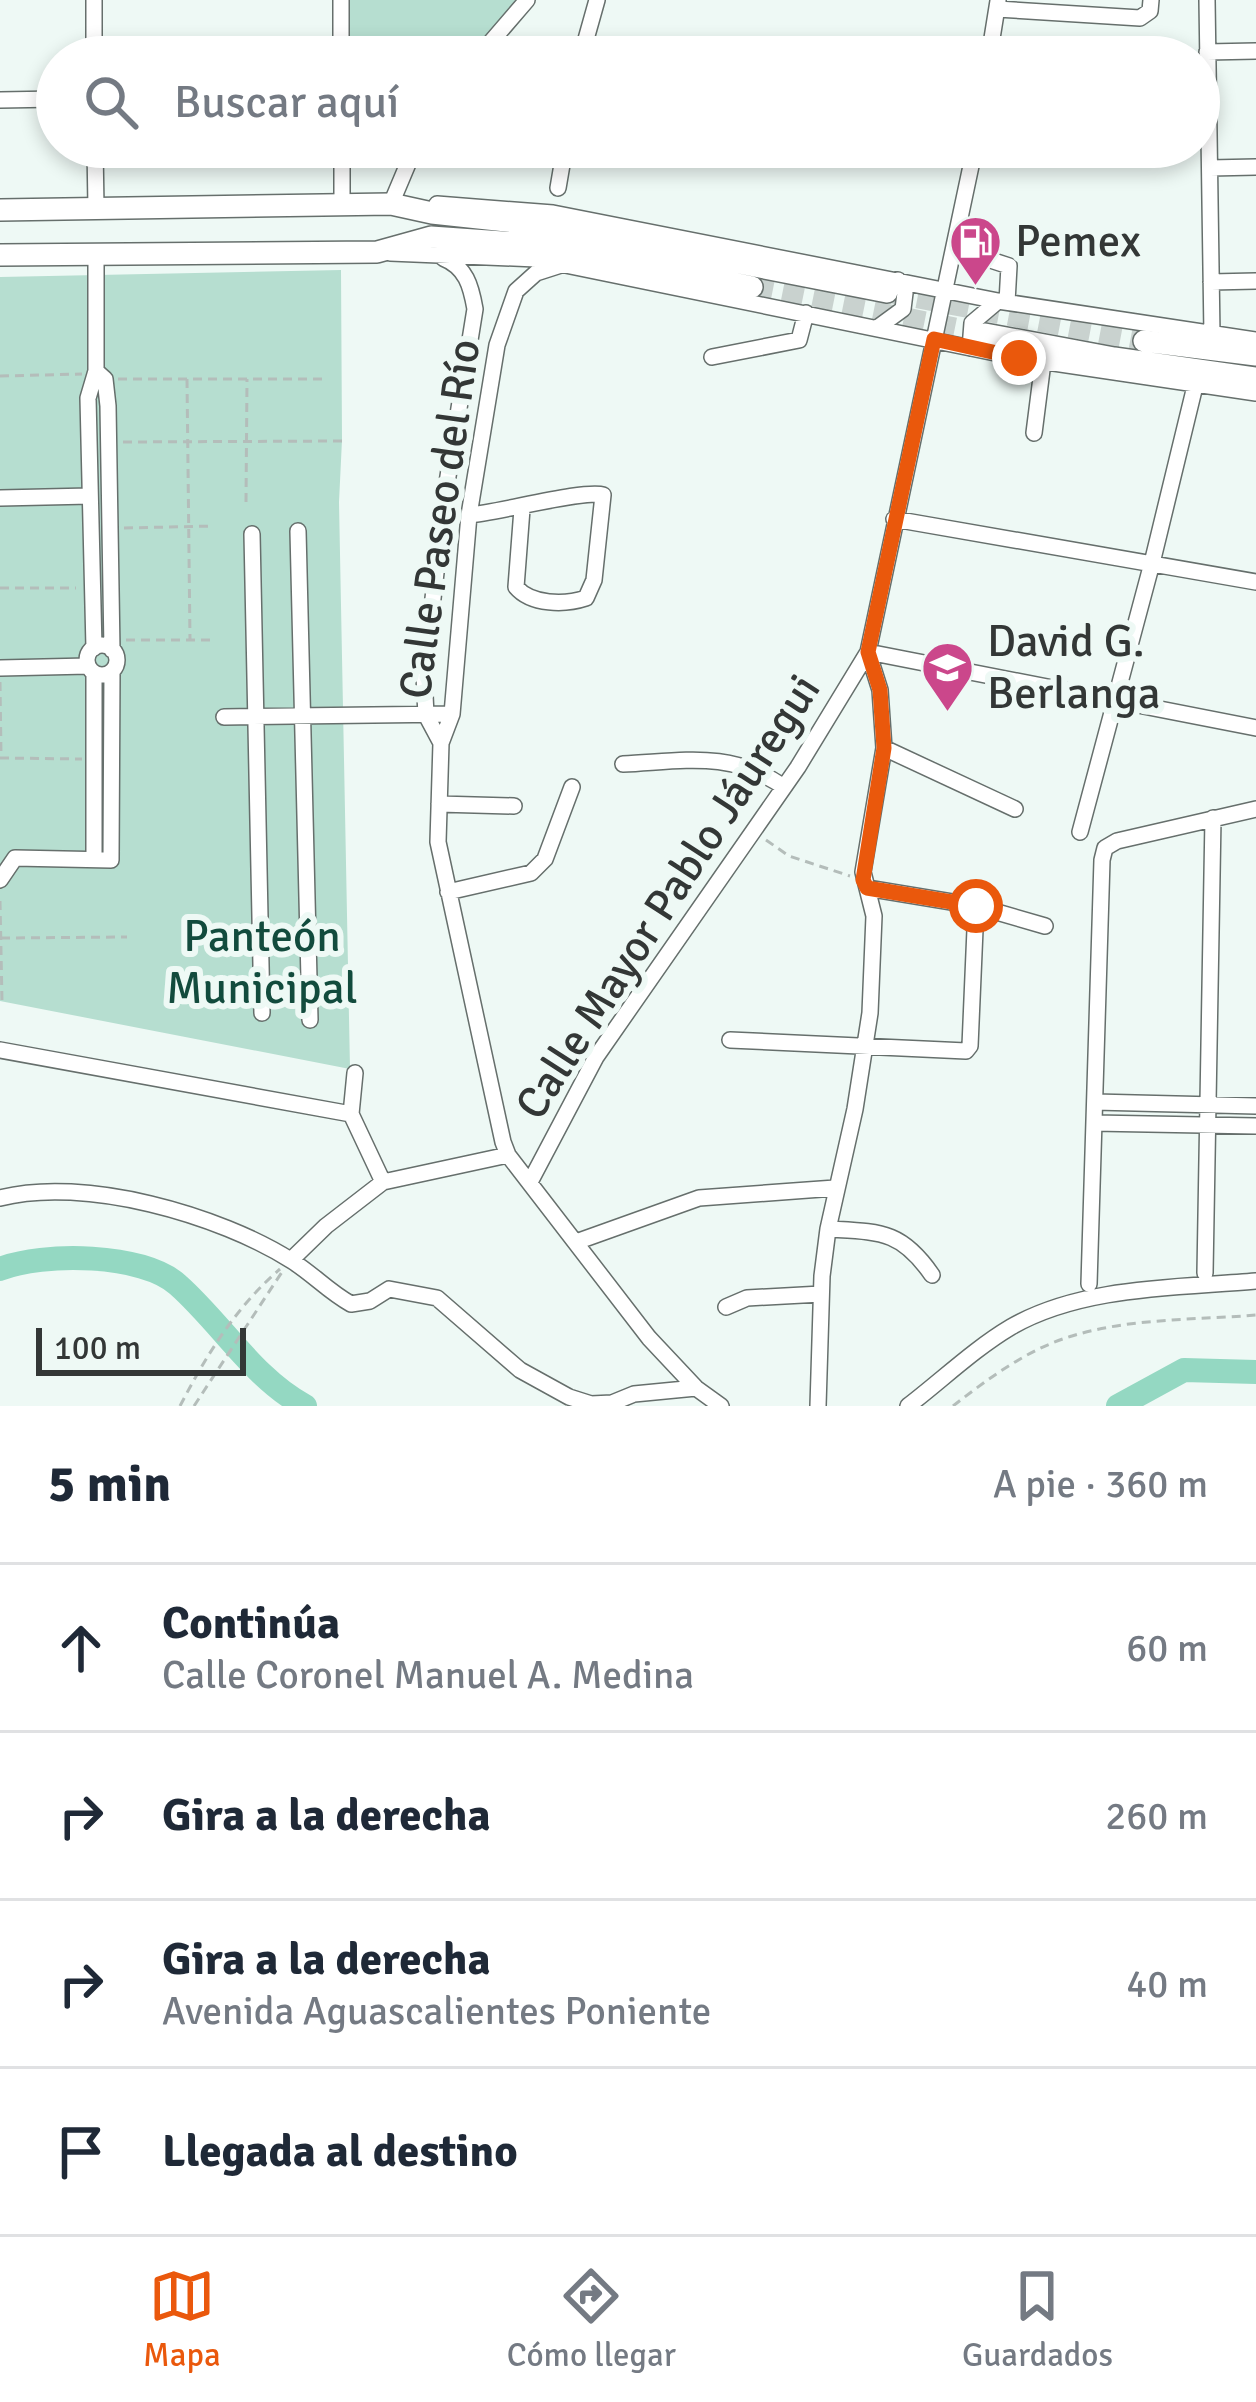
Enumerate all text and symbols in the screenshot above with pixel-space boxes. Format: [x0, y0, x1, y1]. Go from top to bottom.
search box [36, 36, 1220, 168]
icon: search [78, 69, 144, 135]
text: Buscar aquí [174, 75, 399, 130]
fuel station icon: Pemex [948, 213, 1004, 287]
place label: Pemex [1015, 214, 1141, 269]
route end [992, 331, 1046, 385]
street label: Calle Paseo del Río [388, 336, 492, 702]
place label: David G. Berlanga [987, 614, 1161, 721]
school or university icon: David G. Berlanga [920, 639, 976, 713]
street label: Calle Mayor Pablo Jáuregui [504, 664, 832, 1130]
route start [949, 879, 1003, 933]
park label: Panteón Municipal [166, 909, 358, 1016]
scale bar [36, 1322, 246, 1375]
text: 100 m [54, 1328, 141, 1369]
text: 5 min [48, 1453, 171, 1516]
text: A pie · 360 m [993, 1460, 1208, 1508]
text: Continúa [162, 1596, 340, 1651]
icon: ahead [48, 1615, 114, 1681]
text: 60 m [1126, 1624, 1208, 1672]
text: Calle Coronel Manuel A. Medina [162, 1651, 694, 1699]
icon: right [48, 1783, 114, 1849]
text: Gira a la derecha [162, 1788, 490, 1843]
text: 260 m [1105, 1792, 1208, 1840]
text: Gira a la derecha [162, 1932, 490, 1987]
icon: right [48, 1951, 114, 2017]
text: 40 m [1126, 1960, 1208, 2008]
text: Avenida Aguascalientes Poniente [162, 1987, 711, 2035]
icon: arrive [48, 2119, 114, 2185]
text: Llegada al destino [162, 2124, 518, 2179]
tab: Mapa [143, 2263, 221, 2376]
tab: Cómo llegar [507, 2263, 676, 2376]
tab: Guardados [962, 2263, 1113, 2376]

